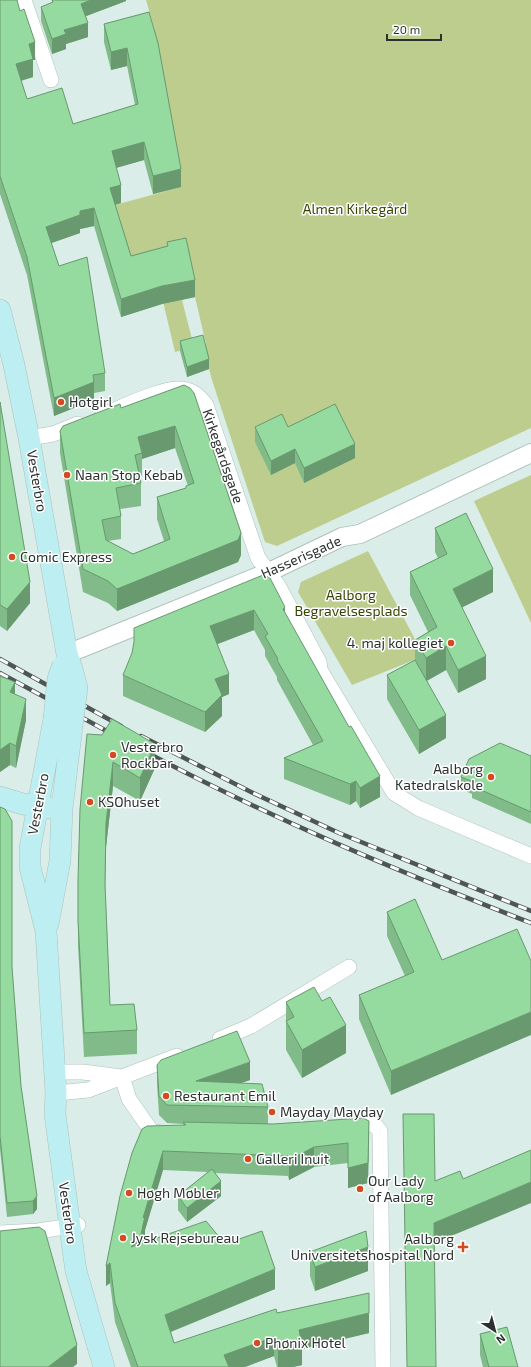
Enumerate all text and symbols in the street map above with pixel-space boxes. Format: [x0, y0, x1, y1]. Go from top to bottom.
scale bar [387, 16, 441, 42]
text: 20 m [393, 22, 420, 36]
park label: Almen Kirkegård [303, 200, 407, 217]
place label: Hotgirl [69, 393, 114, 410]
marker: Hotgirl [56, 397, 66, 407]
street label: Kirkegårdsgade [199, 406, 248, 505]
street label: Vesterbro [24, 449, 51, 513]
place label: Naan Stop Kebab [75, 466, 183, 483]
marker: Naan Stop Kebab [62, 470, 72, 480]
street label: Hasserisgade [258, 531, 344, 582]
place label: Comic Express [20, 548, 112, 565]
marker: Comic Express [7, 552, 17, 562]
park label: Aalborg Begravelsesplads [294, 586, 408, 619]
place label: 4. maj kollegiet [347, 634, 443, 651]
marker: 4. maj kollegiet [446, 638, 456, 648]
place label: Vesterbro Rockbar [121, 738, 184, 771]
marker: Vesterbro Rockbar [108, 750, 118, 760]
place label: Aalborg Katedralskole [395, 760, 483, 793]
street label: Vesterbro [23, 772, 52, 836]
marker: Aalborg Katedralskole [486, 772, 496, 782]
place label: KSOhuset [98, 793, 160, 810]
marker: KSOhuset [85, 797, 95, 807]
place label: Restaurant Emil [174, 1087, 277, 1104]
marker: Restaurant Emil [161, 1091, 171, 1101]
place label: Mayday Mayday [280, 1103, 384, 1120]
marker: Mayday Mayday [267, 1107, 277, 1117]
place label: Galleri Inuit [256, 1150, 329, 1167]
marker: Galleri Inuit [243, 1154, 253, 1164]
place label: Our Lady of Aalborg [368, 1172, 434, 1205]
street label: Vesterbro [56, 1181, 81, 1245]
place label: Høgh Møbler [137, 1184, 219, 1201]
marker: Our Lady of Aalborg [355, 1184, 365, 1194]
marker: Høgh Møbler [124, 1188, 134, 1198]
place label: Jysk Rejsebureau [131, 1229, 239, 1246]
place label: Aalborg Universitetshospital Nord [291, 1230, 454, 1263]
marker: Jysk Rejsebureau [118, 1233, 128, 1243]
marker: Aalborg Universitetshospital Nord [457, 1241, 469, 1253]
north arrow [475, 1311, 515, 1351]
text: N [494, 1332, 508, 1347]
place label: Phønix Hotel [265, 1334, 347, 1351]
marker: Phønix Hotel [252, 1338, 262, 1348]

